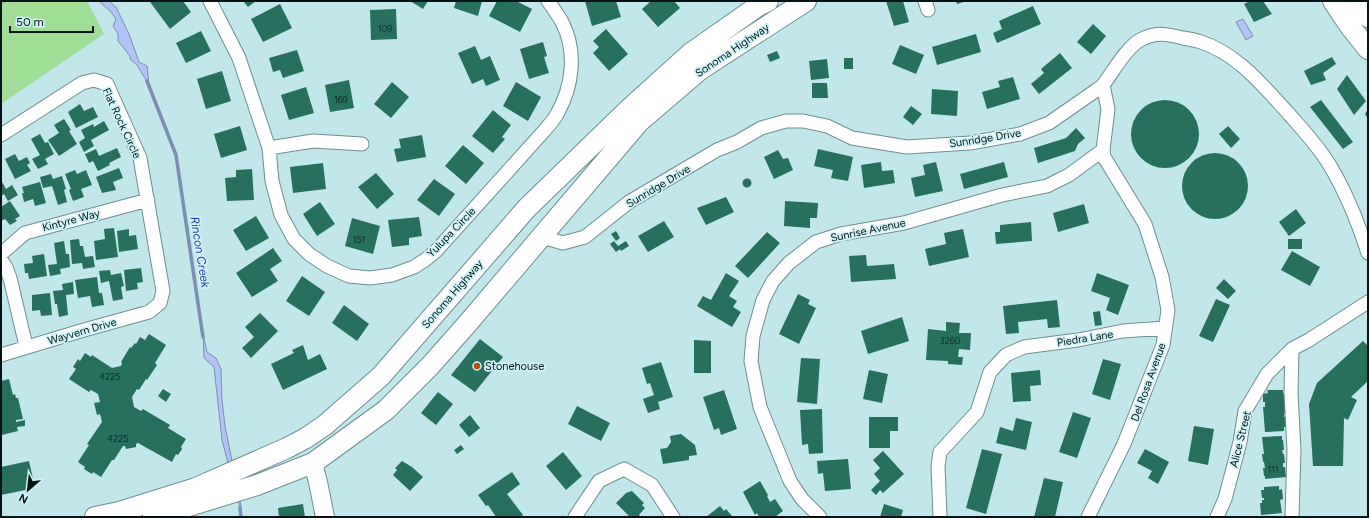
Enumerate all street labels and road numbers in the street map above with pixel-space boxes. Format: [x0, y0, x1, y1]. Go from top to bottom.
street label: Sonoma Highway [693, 21, 772, 80]
street label: Flat Rock Circle [99, 86, 144, 161]
street label: Sunridge Drive [948, 126, 1022, 151]
street label: Sunridge Drive [624, 162, 693, 211]
street label: Yulupa Circle [424, 205, 478, 260]
street label: Kintyre Way [41, 206, 102, 234]
street label: Sunrise Avenue [829, 216, 907, 245]
street label: Sonoma Highway [419, 257, 486, 331]
street label: Wayvern Drive [46, 315, 118, 348]
street label: Piedra Lane [1056, 328, 1114, 349]
street label: Del Rosa Avenue [1128, 341, 1169, 423]
street label: Alice Street [1227, 409, 1254, 469]

